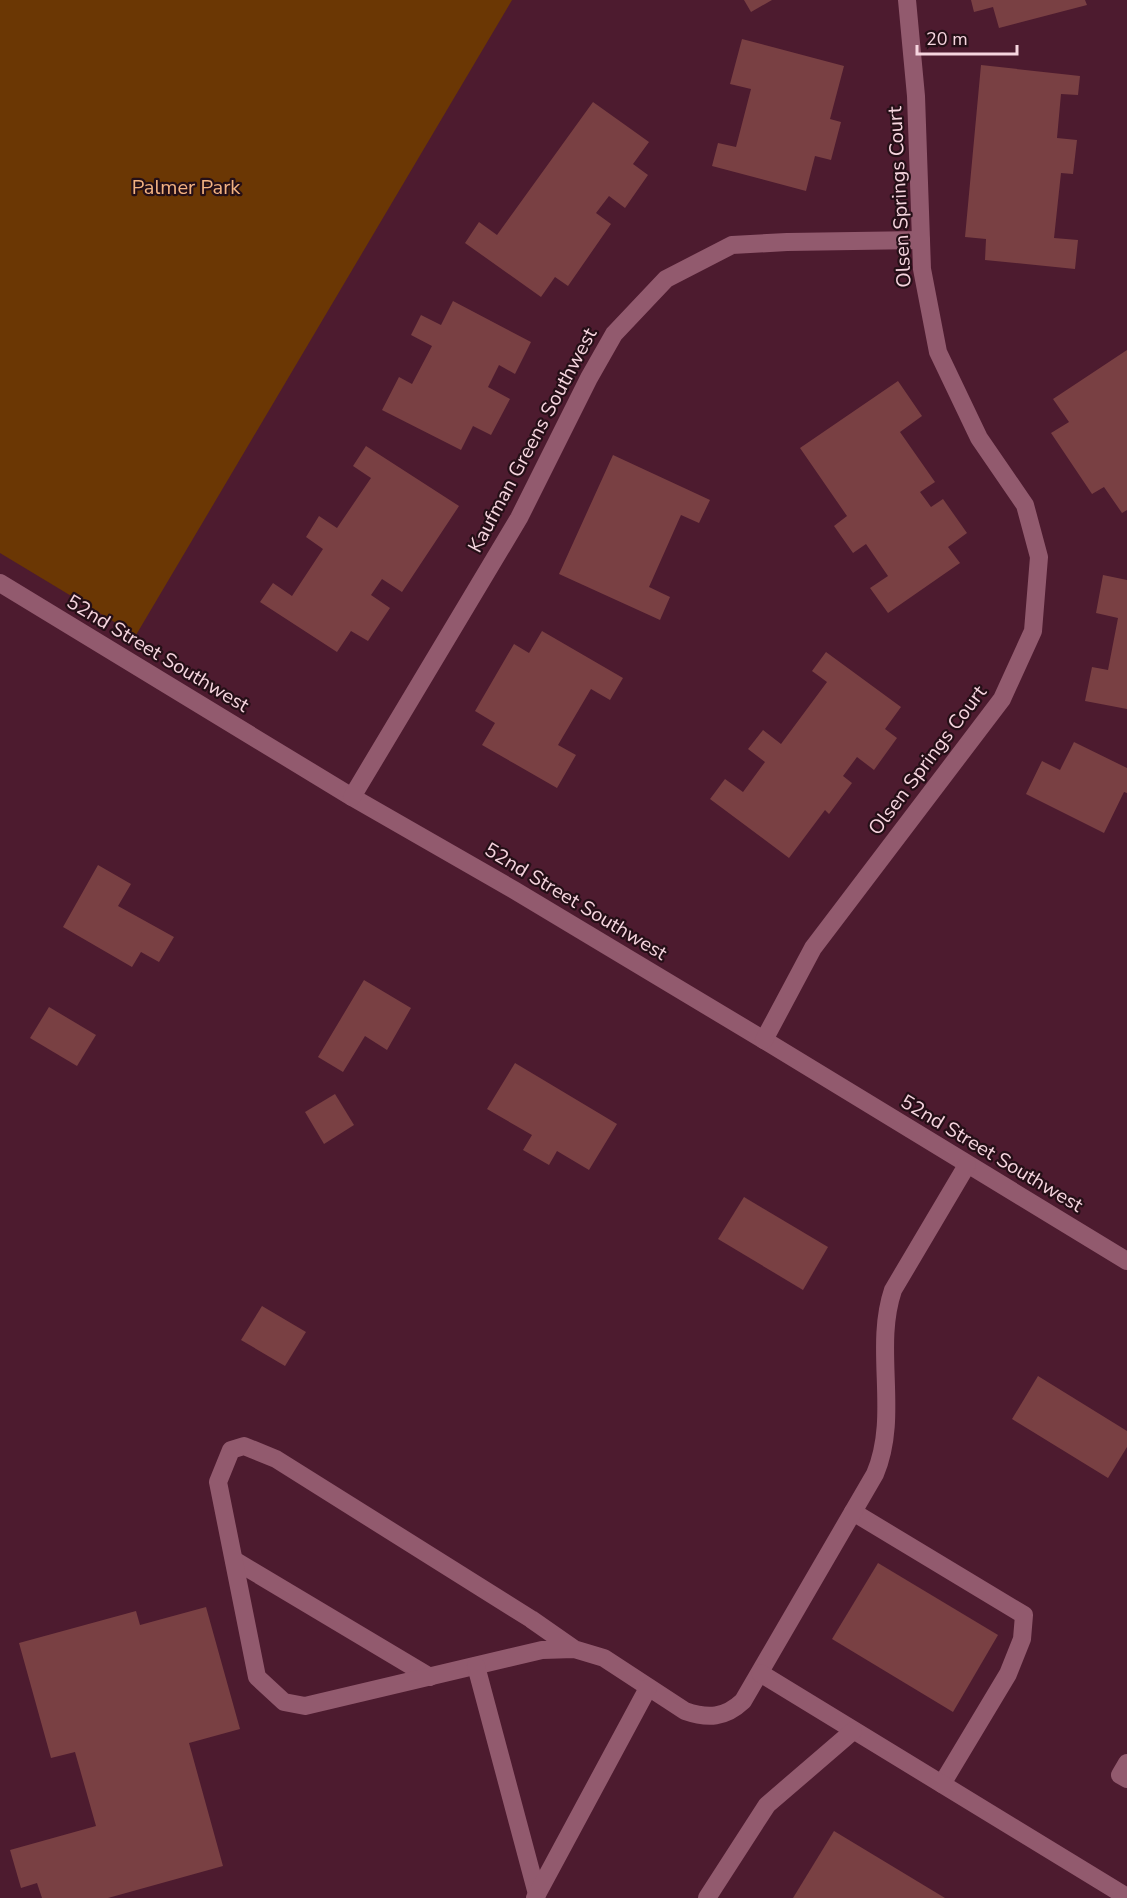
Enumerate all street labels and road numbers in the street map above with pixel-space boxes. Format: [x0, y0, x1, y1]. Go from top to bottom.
street label: Olsen Springs Court [881, 105, 918, 288]
street label: Kaufman Greens Southwest [462, 322, 604, 557]
street label: 52nd Street Southwest [61, 588, 255, 719]
street label: Olsen Springs Court [862, 679, 993, 841]
street label: 52nd Street Southwest [479, 836, 673, 967]
street label: 52nd Street Southwest [895, 1088, 1089, 1219]

